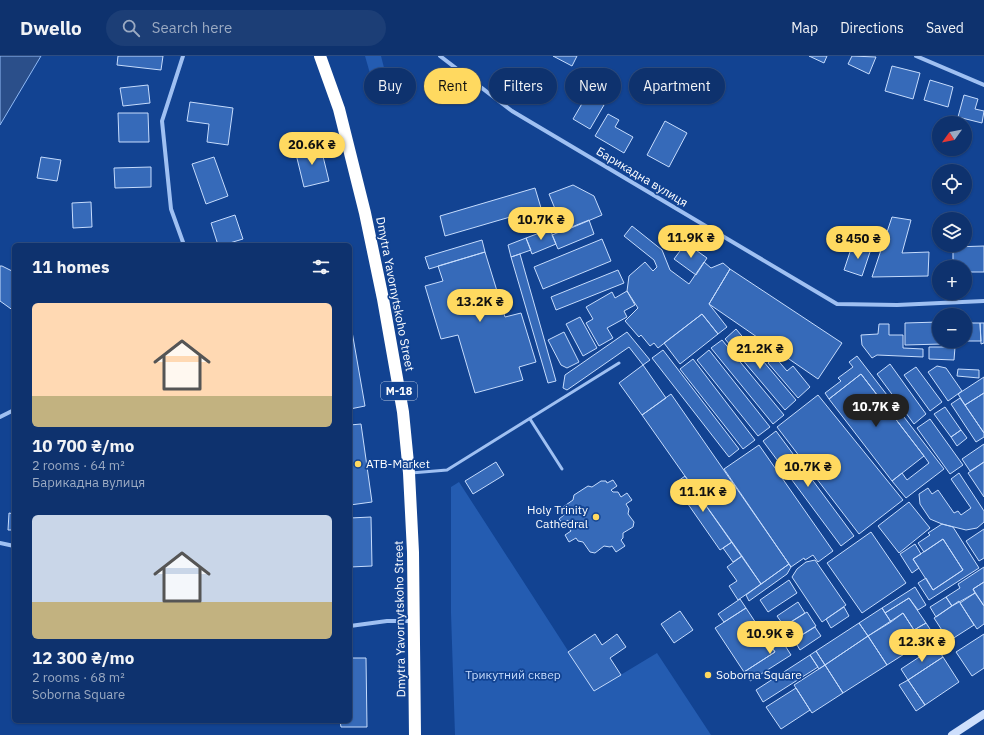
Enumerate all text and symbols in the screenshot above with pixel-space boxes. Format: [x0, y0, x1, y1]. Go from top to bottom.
search box [106, 10, 386, 46]
text: Dwello [20, 16, 82, 40]
icon: search [120, 17, 142, 39]
text: Search here [152, 18, 232, 37]
text: Map [791, 19, 818, 37]
text: Directions [840, 19, 904, 37]
text: Saved [926, 19, 964, 37]
chip: Buy [364, 68, 416, 104]
chip: Rent [424, 68, 481, 104]
chip: Filters [489, 68, 557, 104]
chip: New [565, 68, 621, 104]
chip: Apartment [629, 68, 725, 104]
north arrow [932, 116, 972, 156]
map controls [932, 116, 972, 348]
pin: 20.6K ₴ [275, 132, 349, 166]
text: 20.6K ₴ [288, 136, 336, 153]
street label: Барикадна вулиця [594, 143, 691, 210]
button: locate [932, 164, 972, 204]
pin: 10.7K ₴ [504, 207, 578, 241]
text: 10.7K ₴ [517, 211, 565, 228]
button: layers [932, 212, 972, 252]
street label: Dmytra Yavornytskoho Street [373, 215, 418, 372]
pin: 11.9K ₴ [654, 225, 728, 259]
pin: 8 450 ₴ [821, 226, 895, 260]
text: 11.9K ₴ [667, 229, 715, 246]
text: 8 450 ₴ [835, 230, 881, 247]
text: 11 homes [32, 256, 109, 278]
icon: filters [310, 256, 332, 278]
button: + [932, 260, 972, 300]
pin: 13.2K ₴ [443, 289, 517, 323]
text: 13.2K ₴ [456, 293, 504, 310]
button: − [932, 308, 972, 348]
icon: home [146, 329, 218, 401]
pin: 21.2K ₴ [723, 336, 797, 370]
text: 21.2K ₴ [736, 340, 784, 357]
road number: М-18 [381, 382, 417, 400]
pin: 10.7K ₴ [839, 394, 913, 428]
text: 10.7K ₴ [852, 398, 900, 415]
text: 10 700 ₴/mo [32, 435, 134, 457]
pin: 10.7K ₴ [771, 454, 845, 488]
place label: ATB-Market [366, 456, 430, 471]
text: 2 rooms · 64 m² [32, 457, 125, 474]
text: 10.7K ₴ [784, 458, 832, 475]
marker: ATB-Market [353, 459, 363, 469]
text: Барикадна вулиця [32, 474, 145, 491]
pin: 11.1K ₴ [666, 479, 740, 513]
text: 11.1K ₴ [679, 483, 727, 500]
place label: Holy Trinity Cathedral [527, 502, 588, 531]
marker: Holy Trinity Cathedral [591, 512, 601, 522]
street label: Dmytra Yavornytskoho Street [391, 540, 408, 698]
icon: home [146, 541, 218, 613]
pin: 10.9K ₴ [733, 621, 807, 655]
text: 10.9K ₴ [746, 625, 794, 642]
pin: 12.3K ₴ [885, 629, 959, 663]
text: 12.3K ₴ [898, 633, 946, 650]
text: 12 300 ₴/mo [32, 647, 134, 669]
park label: Трикутний сквер [465, 667, 561, 682]
place label: Soborna Square [716, 667, 802, 682]
text: 2 rooms · 68 m² [32, 669, 125, 686]
marker: Soborna Square [703, 670, 713, 680]
text: Soborna Square [32, 686, 125, 703]

